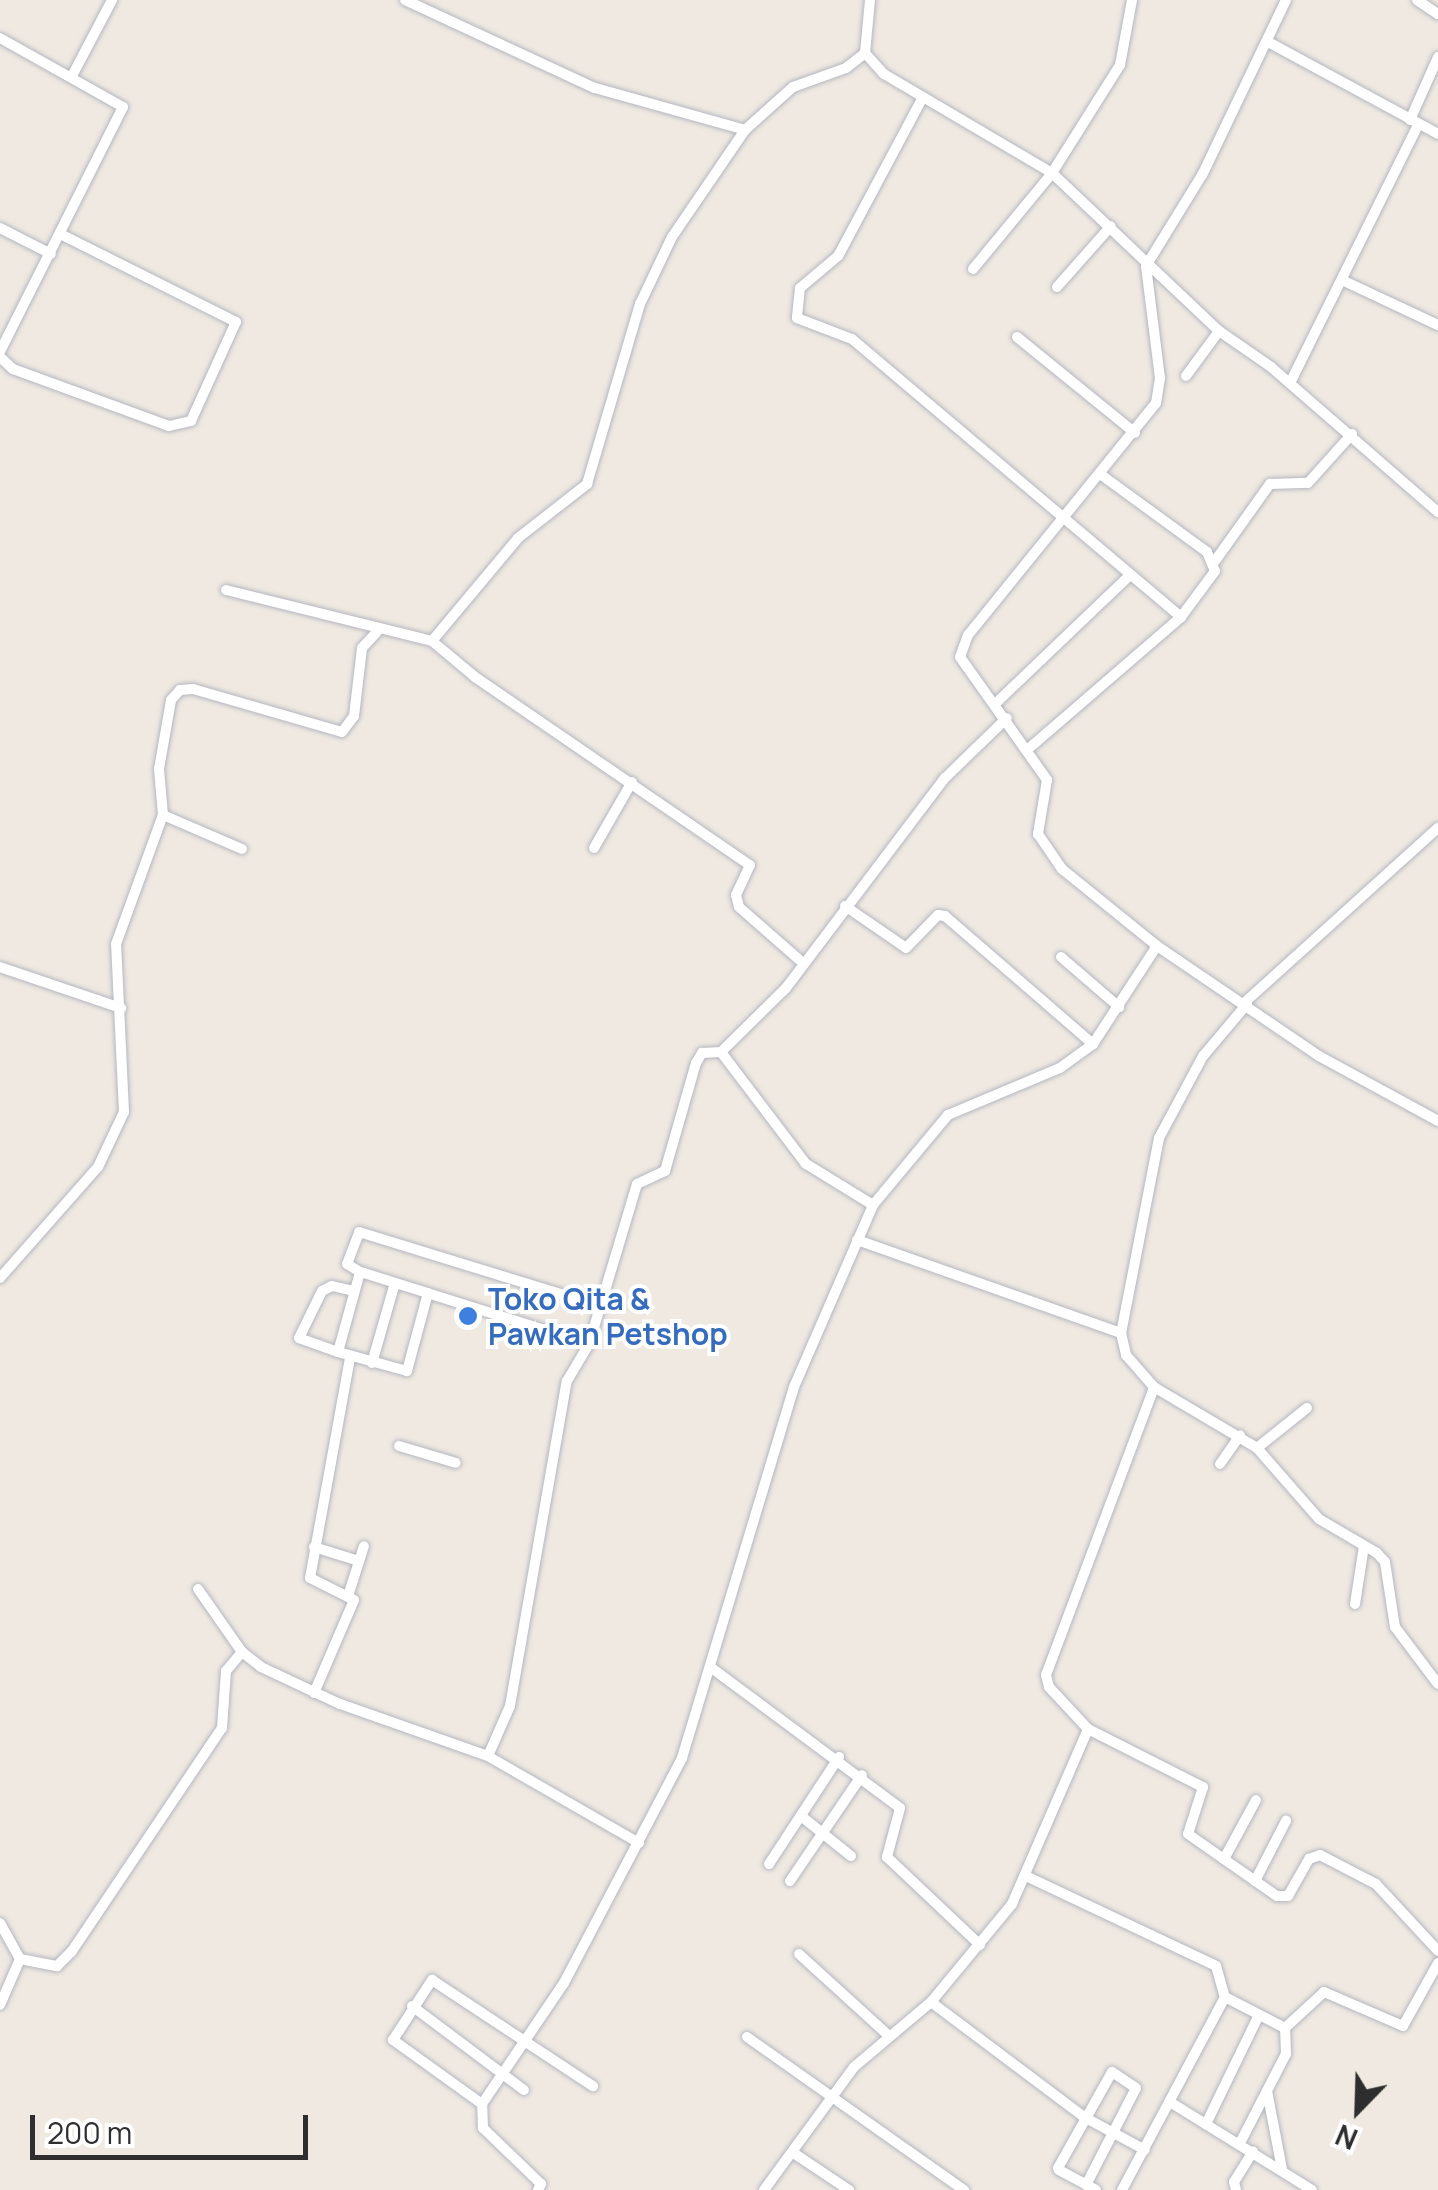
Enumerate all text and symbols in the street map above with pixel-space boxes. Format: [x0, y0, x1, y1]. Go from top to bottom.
place label: Toko Qita & Pawkan Petshop [488, 1281, 728, 1352]
marker: Toko Qita & Pawkan Petshop [457, 1305, 479, 1327]
north arrow [1308, 2060, 1408, 2160]
scale bar [35, 2095, 312, 2157]
text: 200 m [47, 2112, 132, 2153]
text: N [1330, 2116, 1363, 2159]

